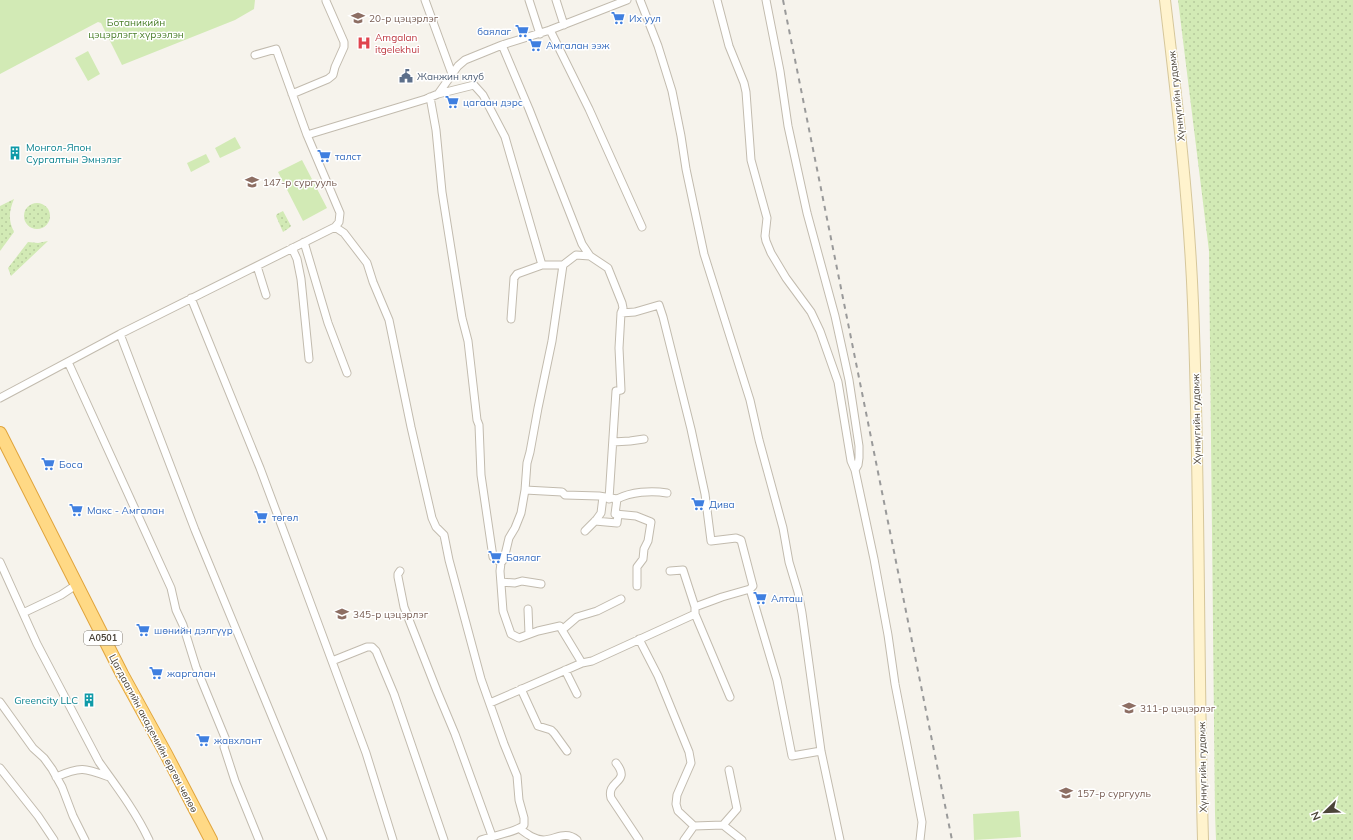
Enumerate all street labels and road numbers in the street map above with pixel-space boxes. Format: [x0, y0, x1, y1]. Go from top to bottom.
street label: Хүннүгийн гудамж [1165, 49, 1188, 142]
street label: Хүннүгийн гудамж [1189, 373, 1204, 464]
road number: A0501 [84, 631, 122, 645]
street label: Цагдаагийн академийн өргөн чөлөө [106, 652, 201, 815]
street label: Хүннүгийн гудамж [1195, 721, 1210, 812]

